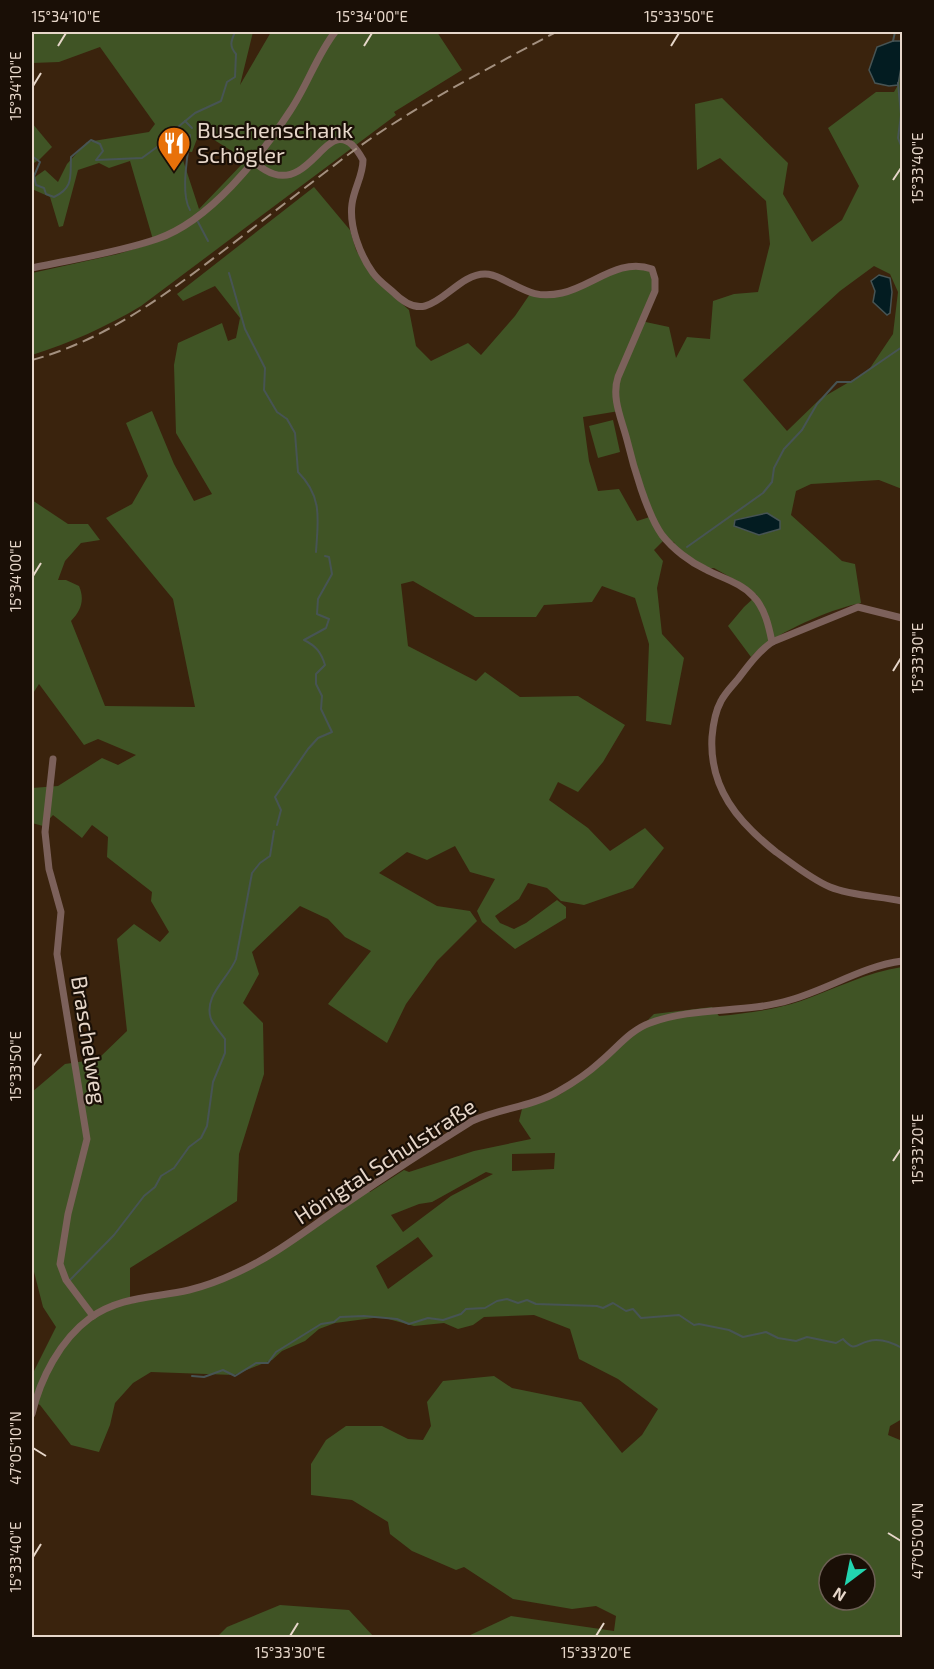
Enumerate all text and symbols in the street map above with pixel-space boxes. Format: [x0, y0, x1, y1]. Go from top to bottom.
text: 15°34'10"E [32, 7, 100, 25]
text: 15°34'00"E [336, 7, 408, 25]
text: 15°33'50"E [644, 7, 714, 25]
text: 15°34'10"E [6, 52, 24, 120]
place label: Buschenschank Schögler [197, 116, 353, 167]
restaurant icon: Buschenschank Schögler [156, 125, 192, 172]
text: 15°33'40"E [908, 133, 926, 203]
text: 15°34'00"E [6, 540, 24, 612]
text: 15°33'30"E [908, 623, 926, 693]
street label: Braschelweg [67, 974, 113, 1106]
text: 15°33'50"E [6, 1031, 24, 1101]
street label: Hönigtal Schulstraße [289, 1092, 480, 1229]
text: 15°33'20"E [908, 1114, 926, 1184]
text: 47°05'10"N [6, 1411, 24, 1485]
text: 47°05'00"N [908, 1503, 926, 1579]
text: 15°33'40"E [6, 1522, 24, 1592]
north arrow [817, 1552, 877, 1612]
text: N [829, 1584, 849, 1606]
text: 15°33'30"E [255, 1643, 325, 1661]
text: 15°33'20"E [561, 1643, 631, 1661]

